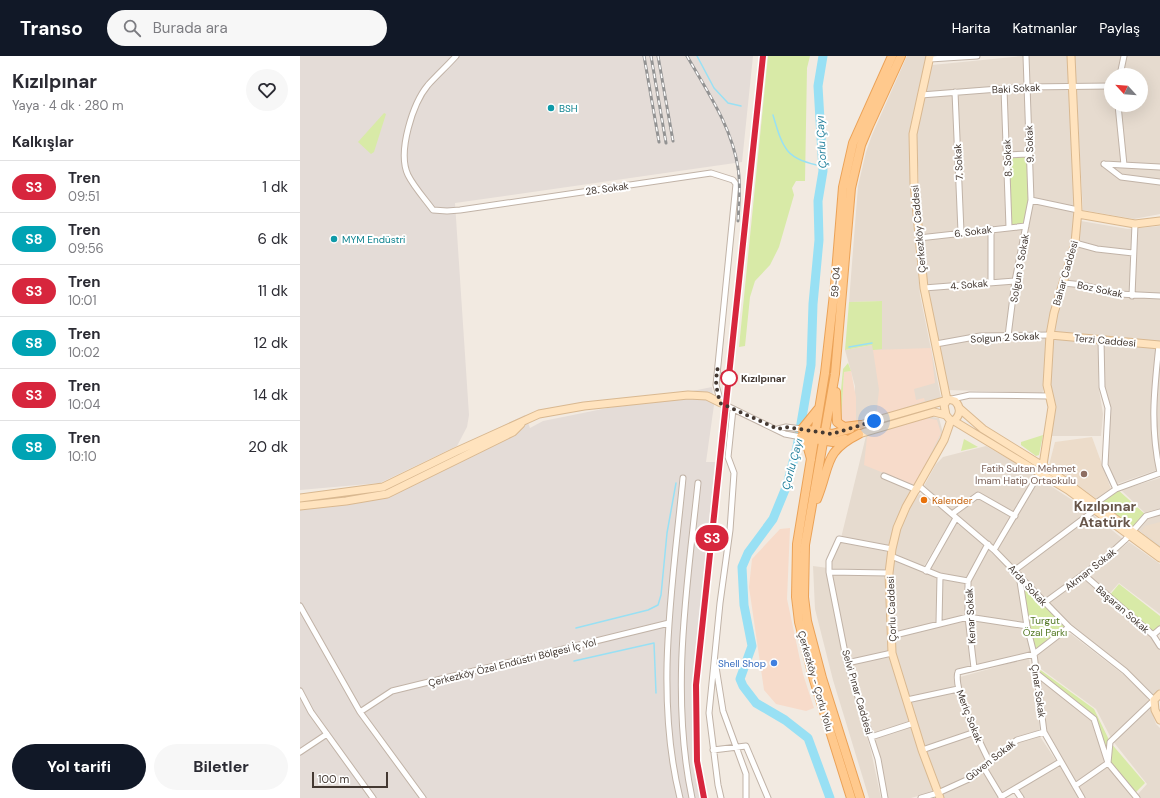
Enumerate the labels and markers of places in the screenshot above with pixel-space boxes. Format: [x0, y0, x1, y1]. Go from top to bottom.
place label: BSH [559, 102, 578, 115]
marker: BSH [546, 103, 556, 113]
place label: MYM Endüstri [342, 233, 405, 246]
marker: MYM Endüstri [329, 234, 339, 244]
marker: Kızılpınar [720, 369, 738, 387]
place label: Kızılpınar [741, 372, 786, 385]
place label: Fatih Sultan Mehmet İmam Hatip Ortaokulu [975, 462, 1076, 487]
marker: Fatih Sultan Mehmet İmam Hatip Ortaokulu [1079, 469, 1089, 479]
place label: Kalender [932, 494, 973, 507]
marker: Kalender [919, 495, 929, 505]
place label: Shell Shop [718, 657, 766, 670]
marker: Shell Shop [769, 658, 779, 668]

